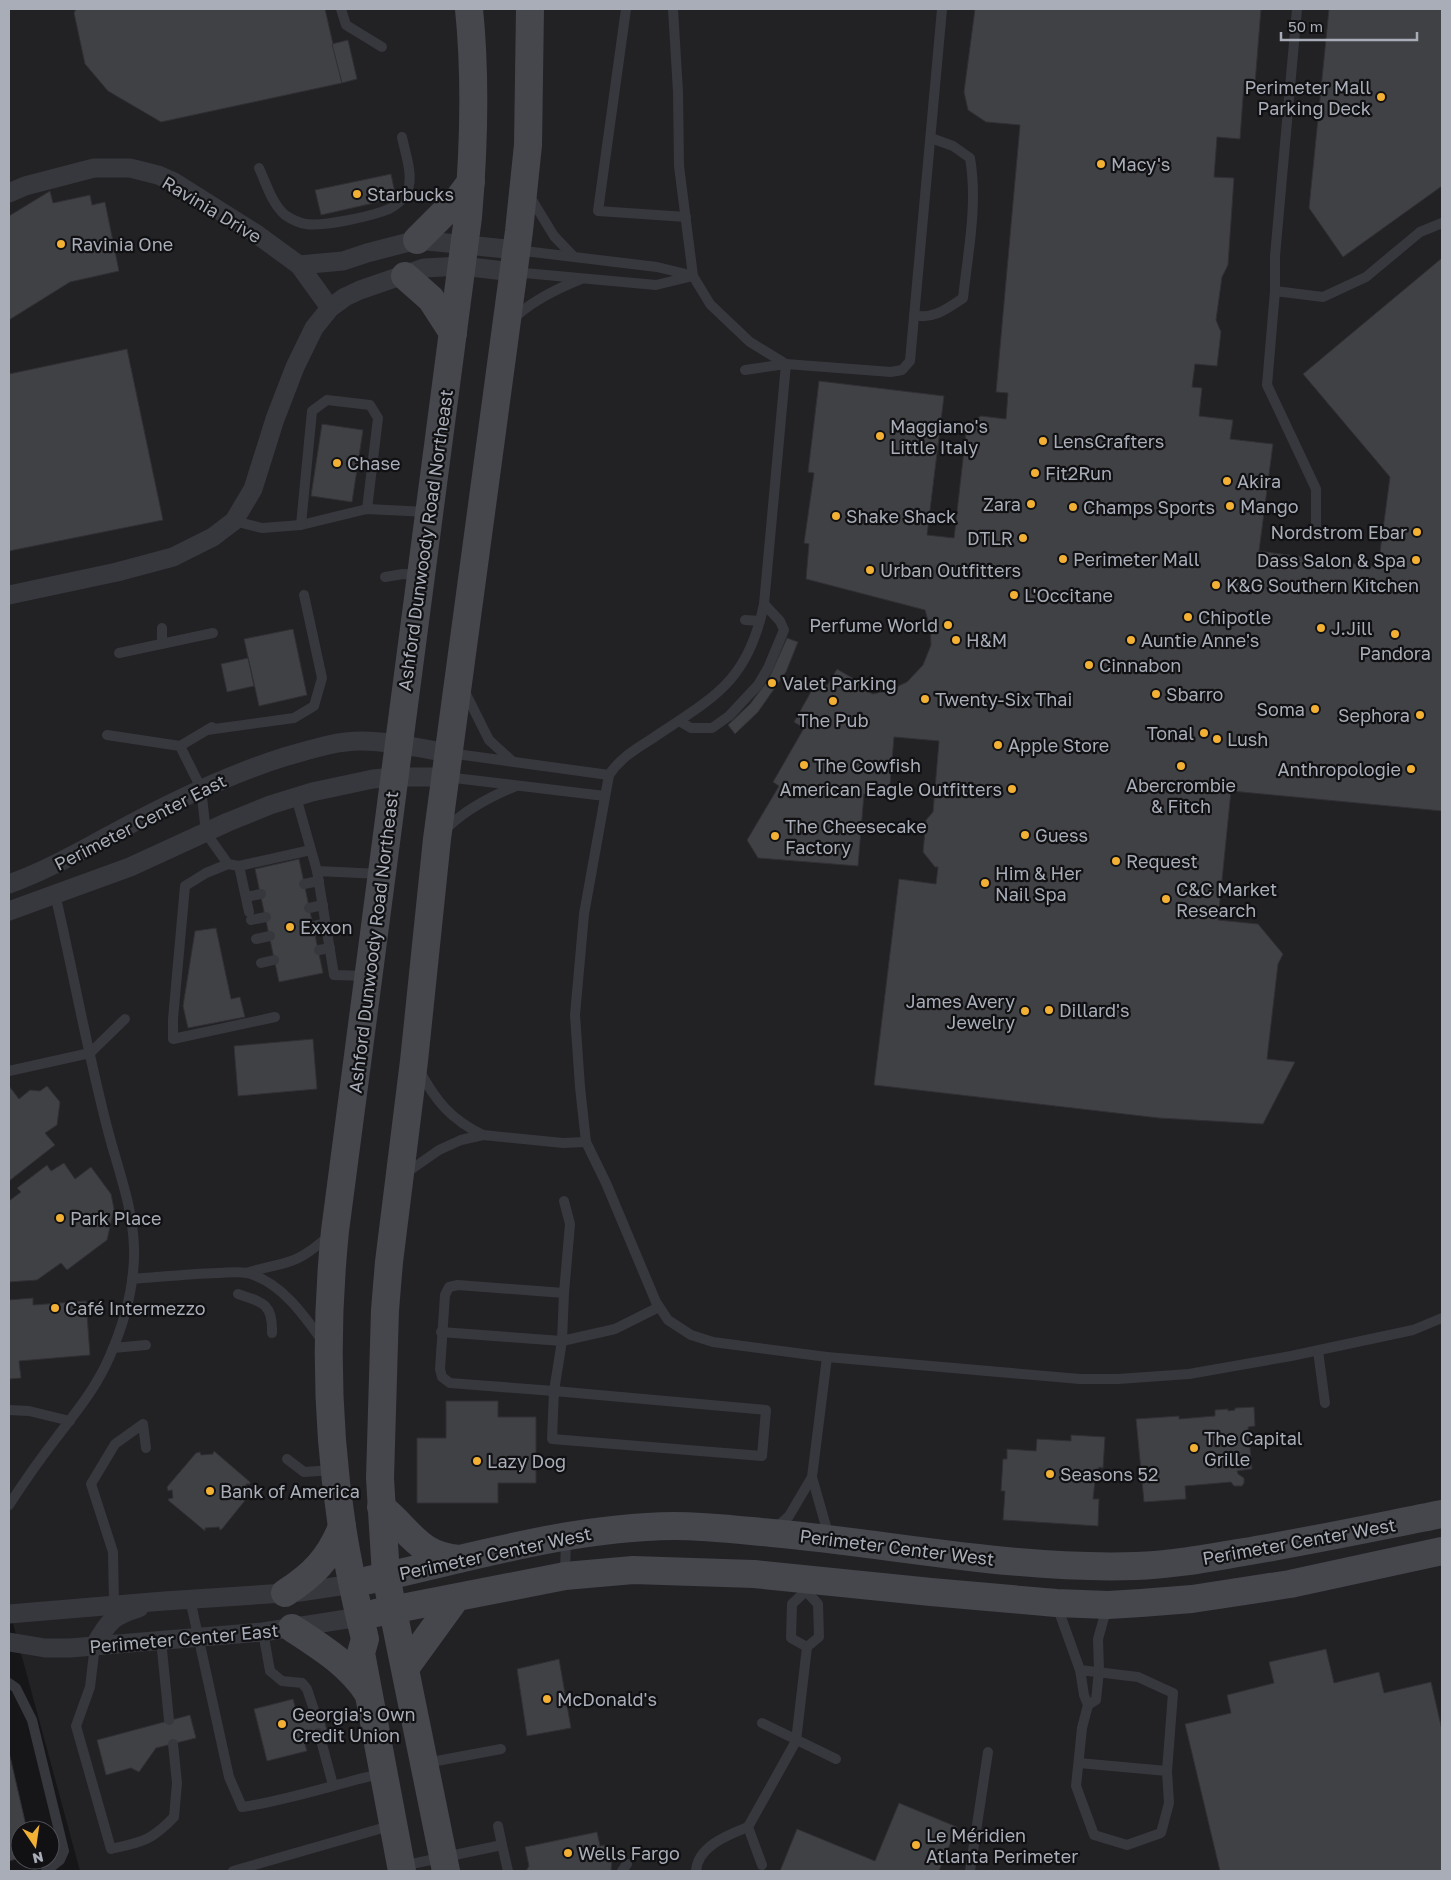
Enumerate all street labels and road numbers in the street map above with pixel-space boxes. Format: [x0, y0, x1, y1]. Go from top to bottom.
street label: Ravinia Drive [158, 171, 266, 247]
street label: Ashford Dunwoody Road Northeast [393, 388, 457, 692]
street label: Perimeter Center East [50, 769, 230, 875]
street label: Ashford Dunwoody Road Northeast [344, 790, 402, 1094]
street label: Perimeter Center West [1201, 1513, 1397, 1569]
street label: Perimeter Center West [397, 1522, 593, 1584]
street label: Perimeter Center West [798, 1524, 996, 1570]
street label: Perimeter Center East [88, 1619, 280, 1657]

